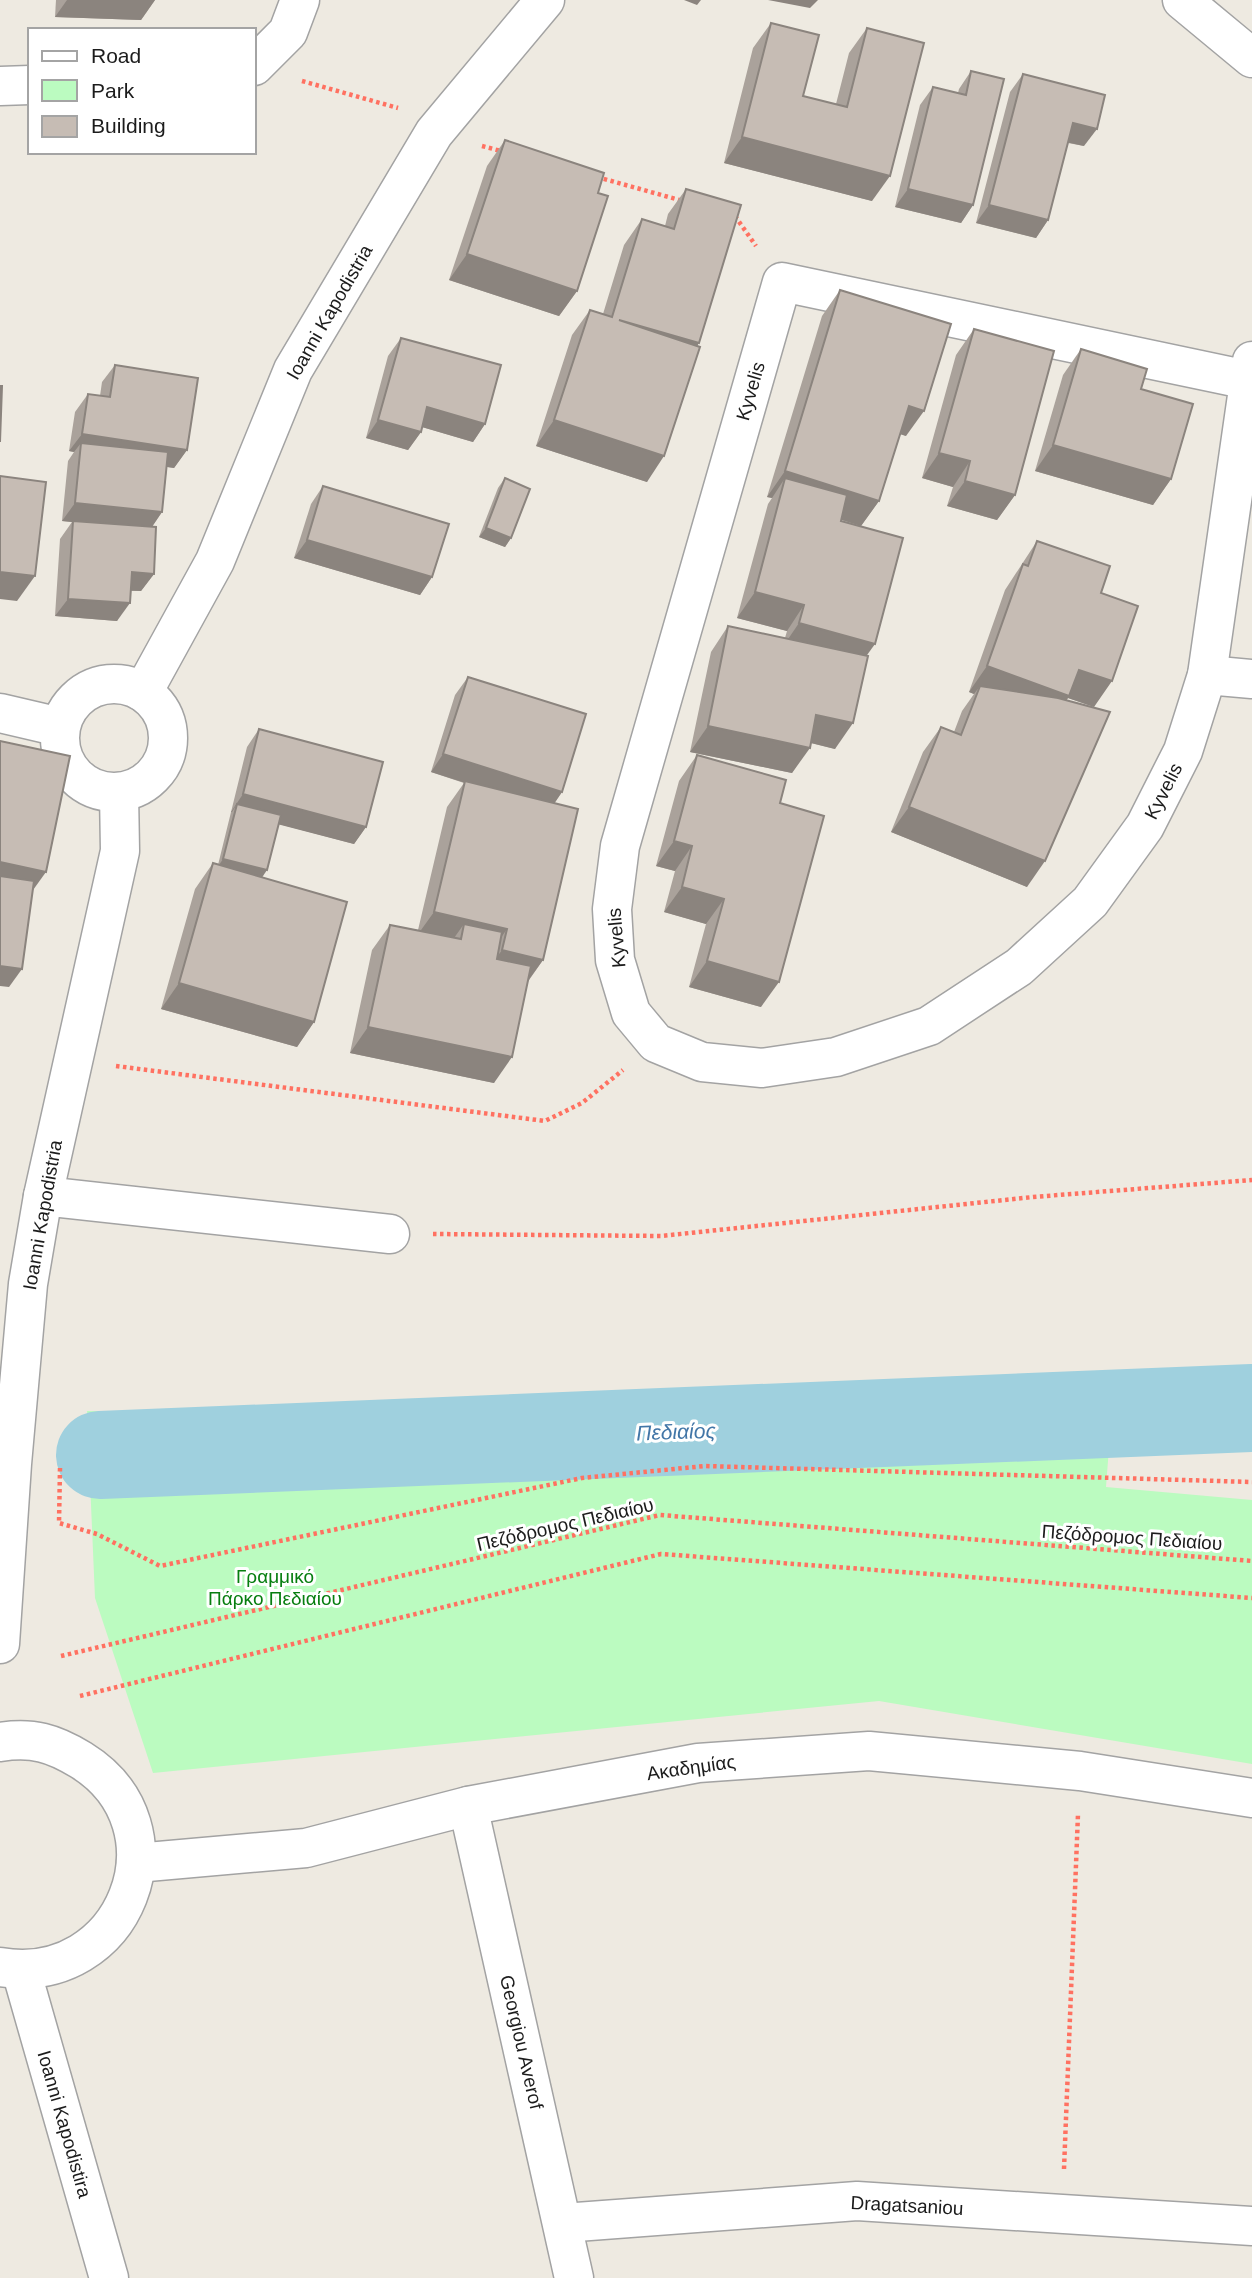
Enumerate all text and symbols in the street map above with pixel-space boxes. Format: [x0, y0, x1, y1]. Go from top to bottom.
legend [28, 28, 256, 154]
text: Road [91, 44, 141, 67]
text: Park [91, 79, 135, 102]
text: Building [91, 114, 166, 137]
street label: Ioanni Kapodistria [282, 241, 377, 383]
street label: Kyvelis [732, 359, 769, 423]
street label: Kyvelis [1140, 760, 1186, 823]
street label: Kyvelis [603, 907, 630, 969]
street label: Ioanni Kapodistria [19, 1138, 66, 1292]
water label: Πεδιαίος [636, 1419, 717, 1444]
street label: Πεζόδρομος Πεδιαίου [475, 1494, 656, 1555]
street label: Πεζόδρομος Πεδιαίου [1041, 1521, 1223, 1554]
park label: Γραμμικό Πάρκο Πεδιαίου [208, 1566, 342, 1609]
street label: Ακαδημίας [645, 1751, 737, 1784]
street label: Georgiou Averof [496, 1973, 547, 2112]
street label: Ioanni Kapodistira [33, 2048, 96, 2201]
street label: Dragatsaniou [850, 2192, 964, 2219]

